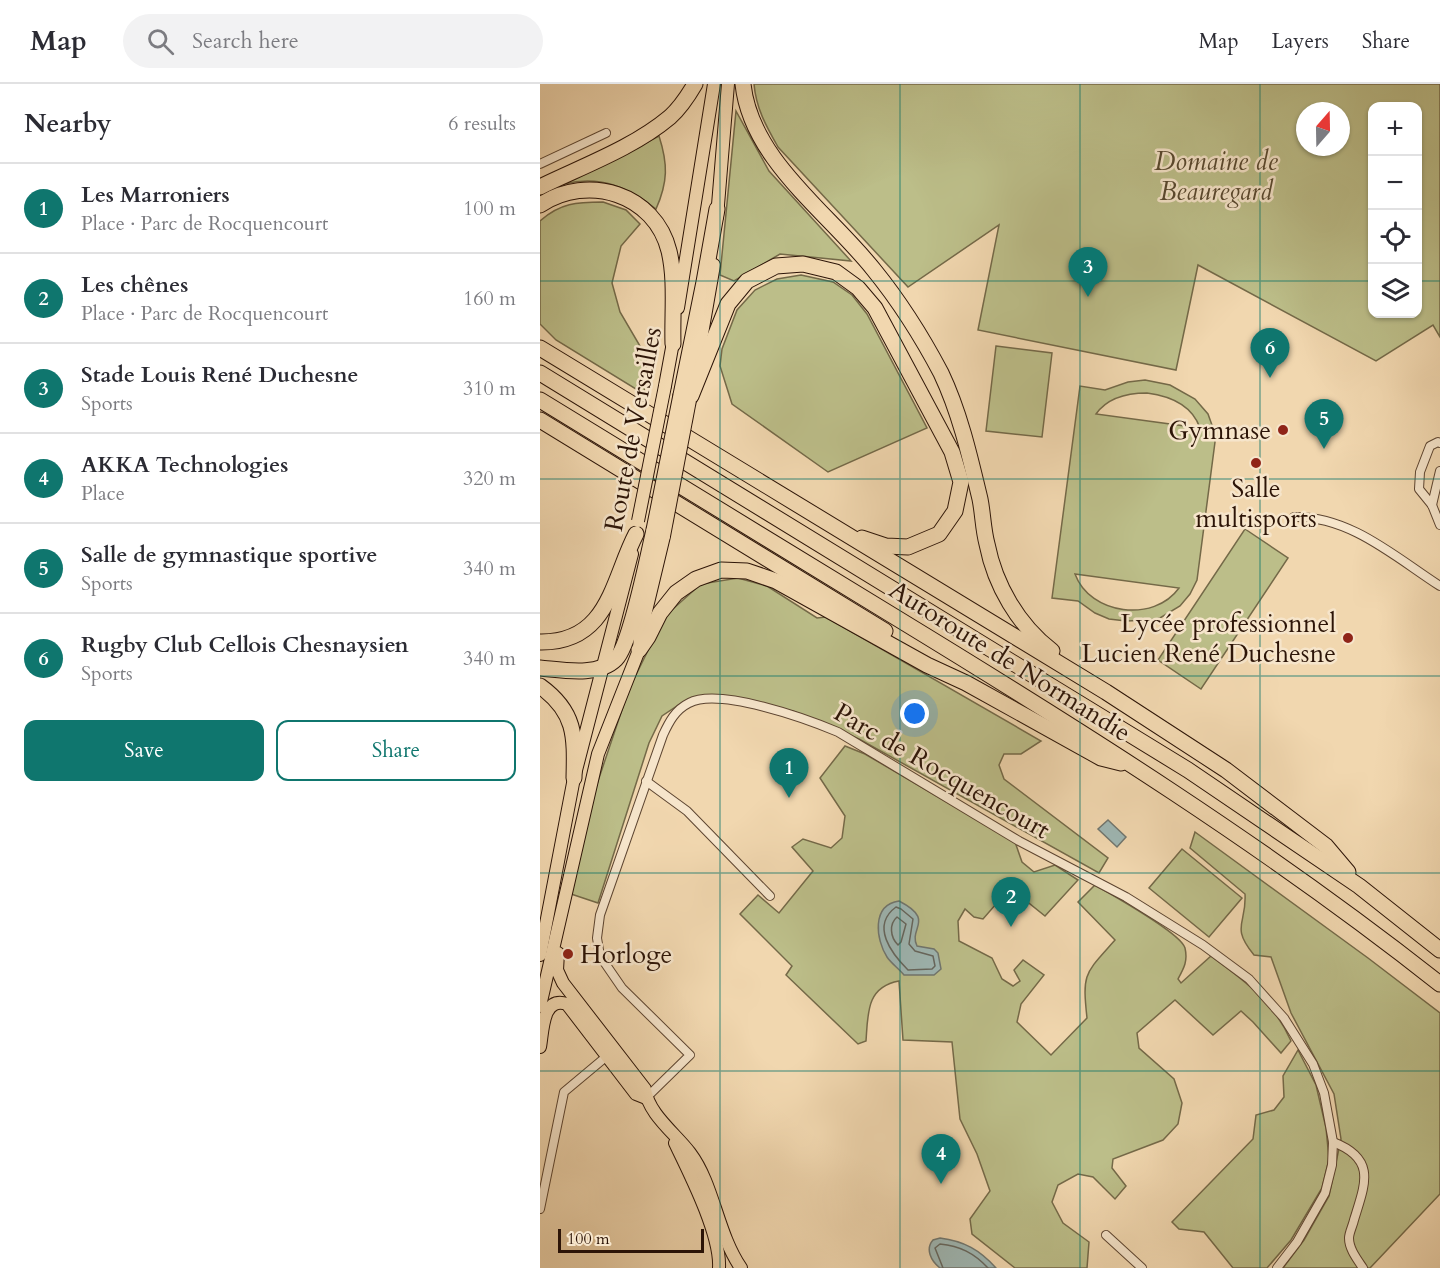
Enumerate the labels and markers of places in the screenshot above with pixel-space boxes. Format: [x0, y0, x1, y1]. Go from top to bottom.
pin: 3 [1068, 248, 1108, 297]
pin: 6 [1250, 328, 1290, 378]
pin: 5 [1304, 400, 1344, 449]
place label: Gymnase [1168, 413, 1271, 448]
marker: Gymnase [1276, 423, 1290, 437]
marker: Salle multisports [1249, 456, 1263, 470]
place label: Salle multisports [1195, 471, 1317, 536]
place label: Lycée professionnel Lucien René Duchesne [1081, 606, 1336, 671]
marker: Lycée professionnel Lucien René Duchesne [1341, 631, 1355, 645]
pin: 1 [770, 748, 808, 798]
pin: 2 [992, 878, 1030, 927]
place label: Horloge [580, 937, 672, 972]
marker: Horloge [561, 947, 575, 961]
pin: 4 [922, 1134, 960, 1184]

